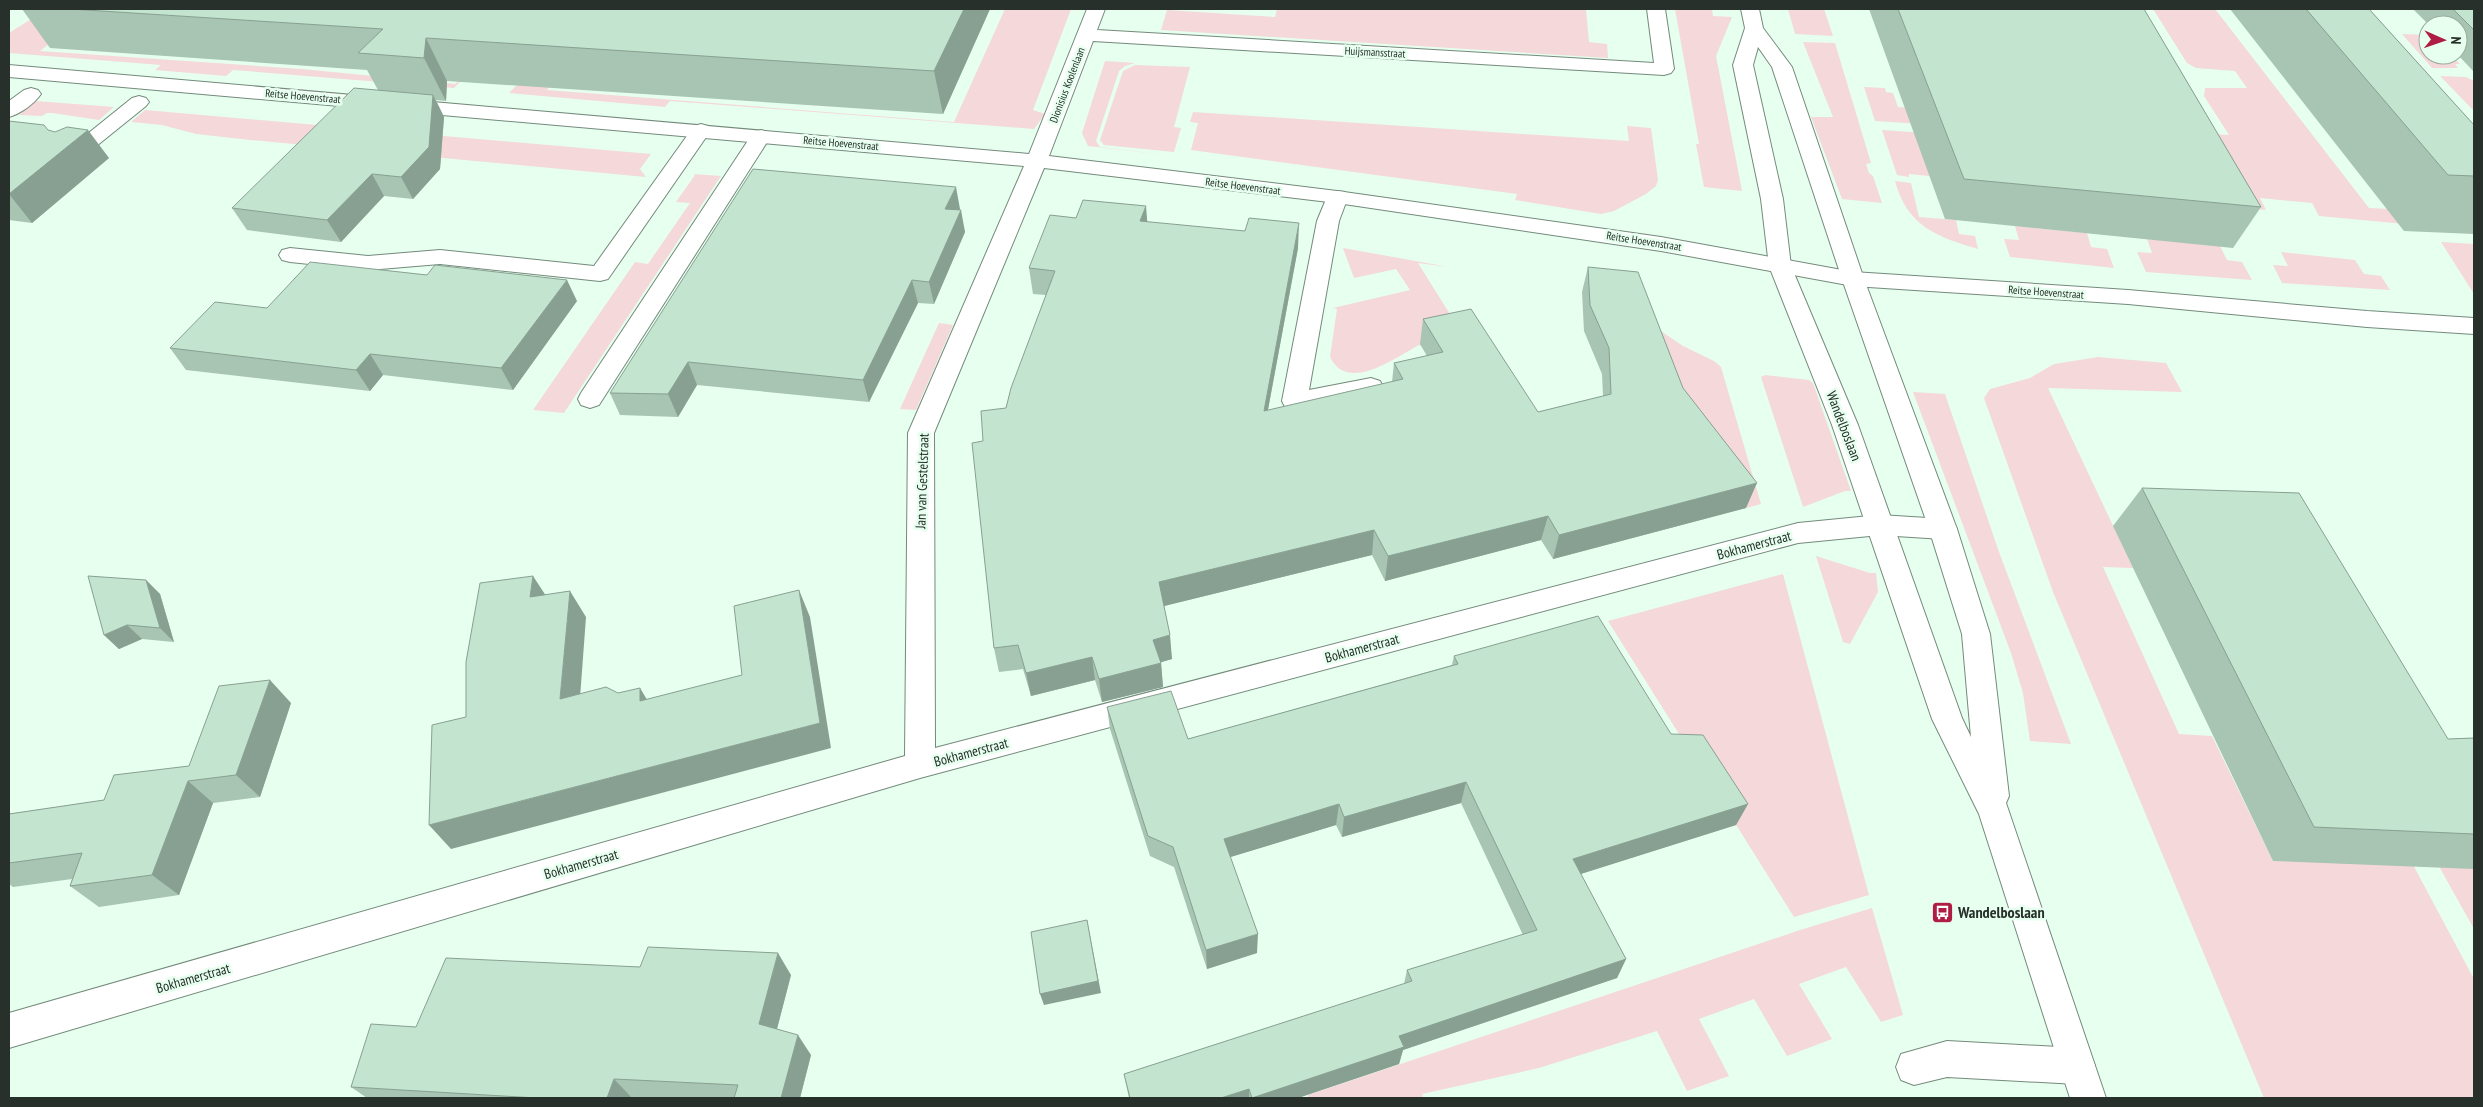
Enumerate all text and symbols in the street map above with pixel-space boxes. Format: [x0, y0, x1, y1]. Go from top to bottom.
north arrow [2418, 15, 2468, 65]
text: N [2447, 36, 2465, 45]
street label: Huijsmansstraat [1344, 43, 1406, 61]
street label: Dionisius Koolenlaan [1046, 45, 1088, 125]
street label: Reitse Hoevenstraat [265, 86, 341, 106]
street label: Reitse Hoevenstraat [803, 133, 879, 153]
street label: Reitse Hoevenstraat [1205, 174, 1281, 198]
street label: Reitse Hoevenstraat [1606, 228, 1682, 254]
street label: Reitse Hoevenstraat [2008, 282, 2084, 302]
street label: Wandelboslaan [1822, 389, 1866, 463]
street label: Jan van Gestelstraat [911, 433, 933, 530]
street label: Bokhamerstraat [1715, 526, 1793, 564]
street label: Bokhamerstraat [1323, 629, 1401, 667]
street label: Bokhamerstraat [932, 733, 1010, 771]
street label: Bokhamerstraat [542, 845, 620, 883]
bus stop icon: Wandelboslaan [1930, 900, 1954, 924]
place label: Wandelboslaan [1957, 902, 2045, 922]
street label: Bokhamerstraat [154, 959, 232, 997]

